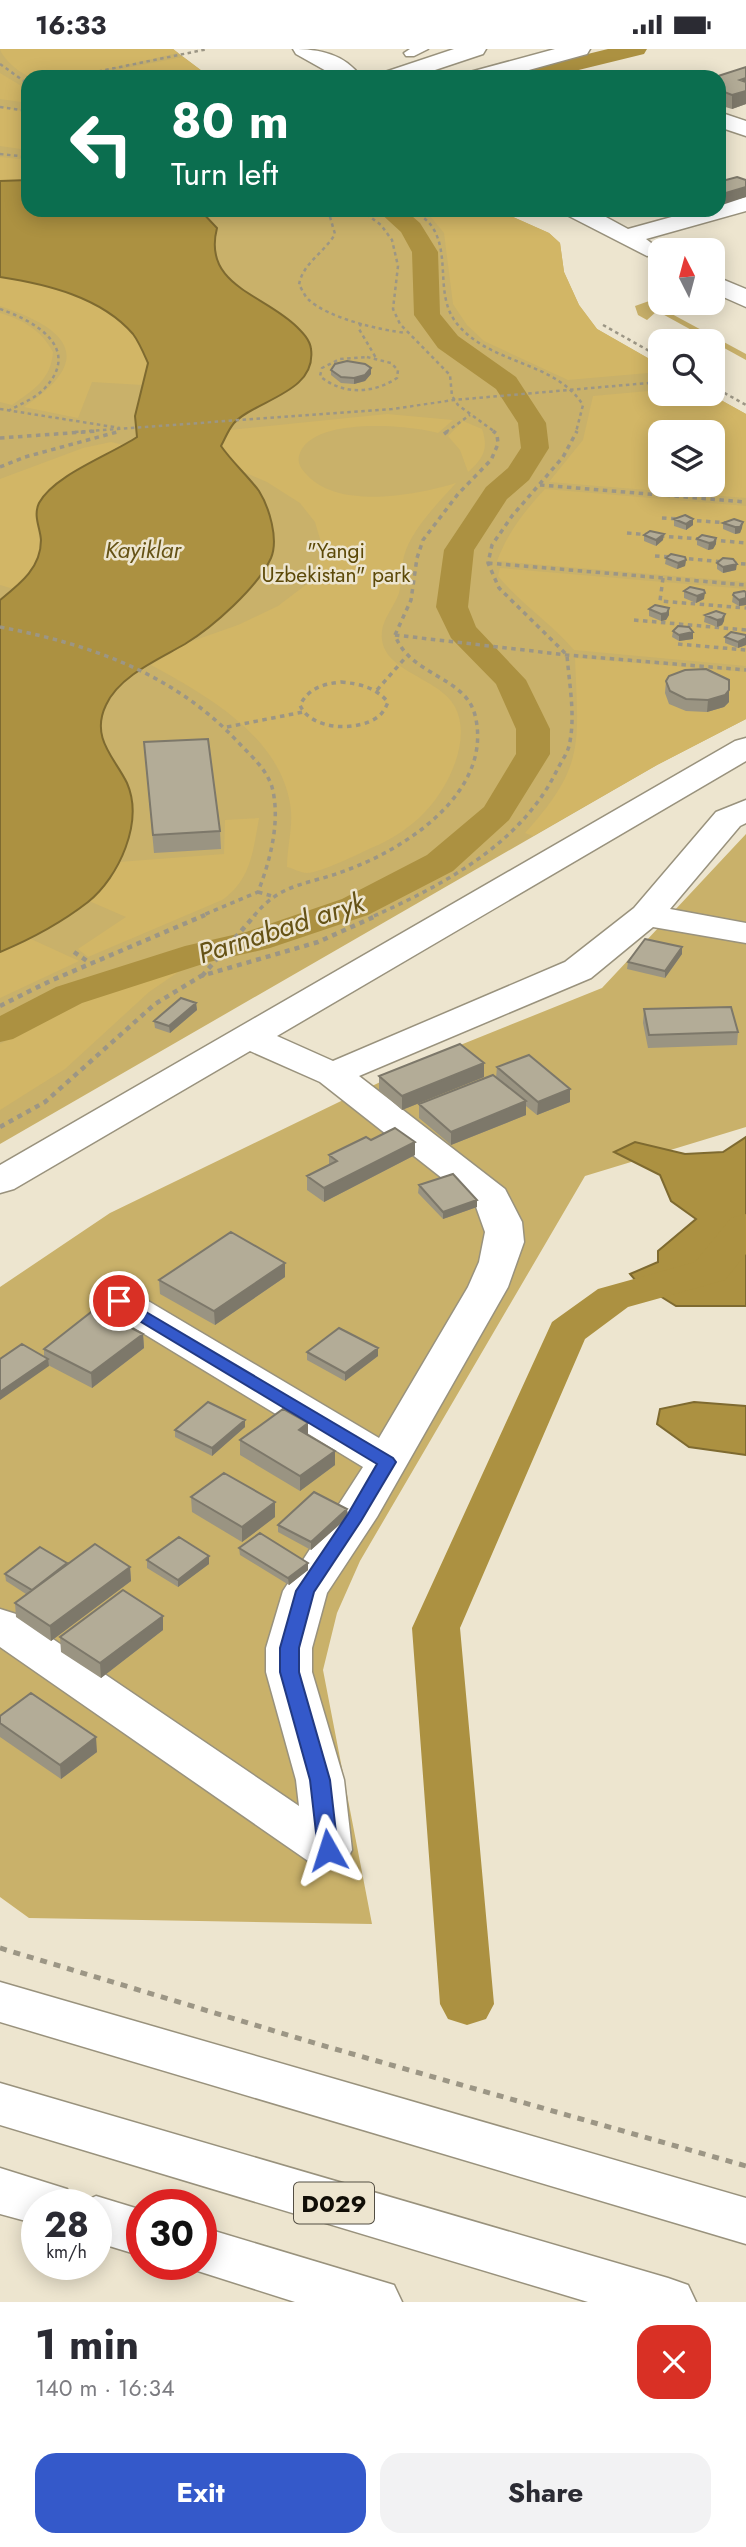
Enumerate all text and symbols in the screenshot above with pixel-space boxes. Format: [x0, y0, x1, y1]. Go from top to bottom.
text: 16:33 [35, 6, 106, 44]
text: 80 m [171, 86, 289, 156]
icon: left [56, 98, 147, 189]
text: Turn left [171, 151, 278, 197]
north arrow [648, 238, 724, 315]
map controls [648, 238, 725, 497]
button: search [648, 329, 725, 406]
button: layers [648, 420, 725, 497]
water label: Kayiklar [105, 533, 182, 567]
park label: "Yangi Uzbekistan" park [262, 536, 411, 590]
water label: Parnabad aryk [192, 881, 371, 974]
pin [89, 1271, 149, 1331]
icon: arrive [100, 1282, 138, 1320]
position arrow [291, 1813, 365, 1887]
road number: D029 [294, 2183, 374, 2223]
speed limit sign: 30 [126, 2189, 217, 2280]
text: 28 [44, 2200, 89, 2250]
text: km/h [46, 2239, 87, 2265]
text: 1 min [35, 2314, 139, 2375]
button: close [637, 2325, 711, 2399]
text: 140 m · 16:34 [35, 2371, 175, 2405]
button: Exit [35, 2453, 366, 2533]
button: Share [380, 2453, 711, 2533]

